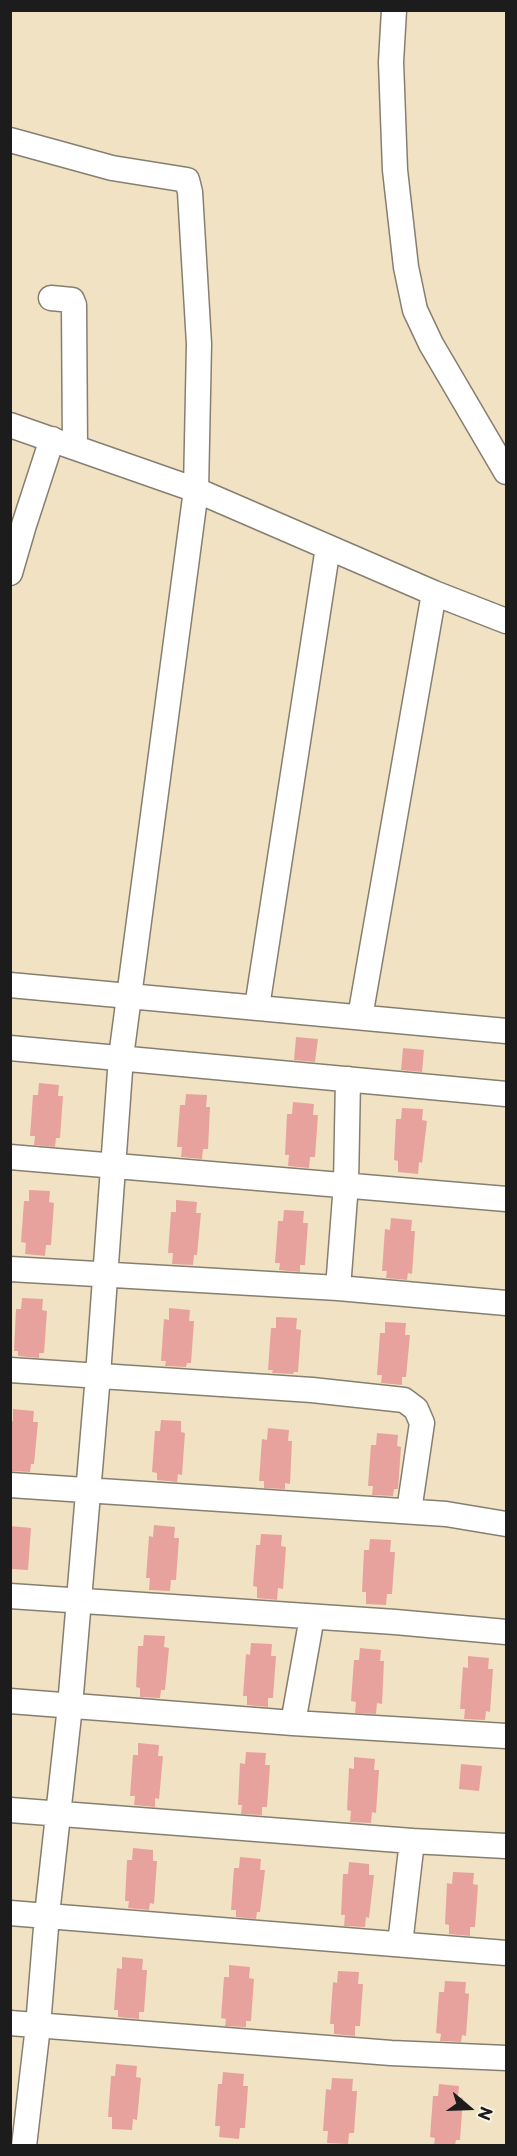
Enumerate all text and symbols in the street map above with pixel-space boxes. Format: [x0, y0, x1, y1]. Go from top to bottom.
north arrow [439, 2078, 499, 2138]
text: N [473, 2104, 499, 2124]

